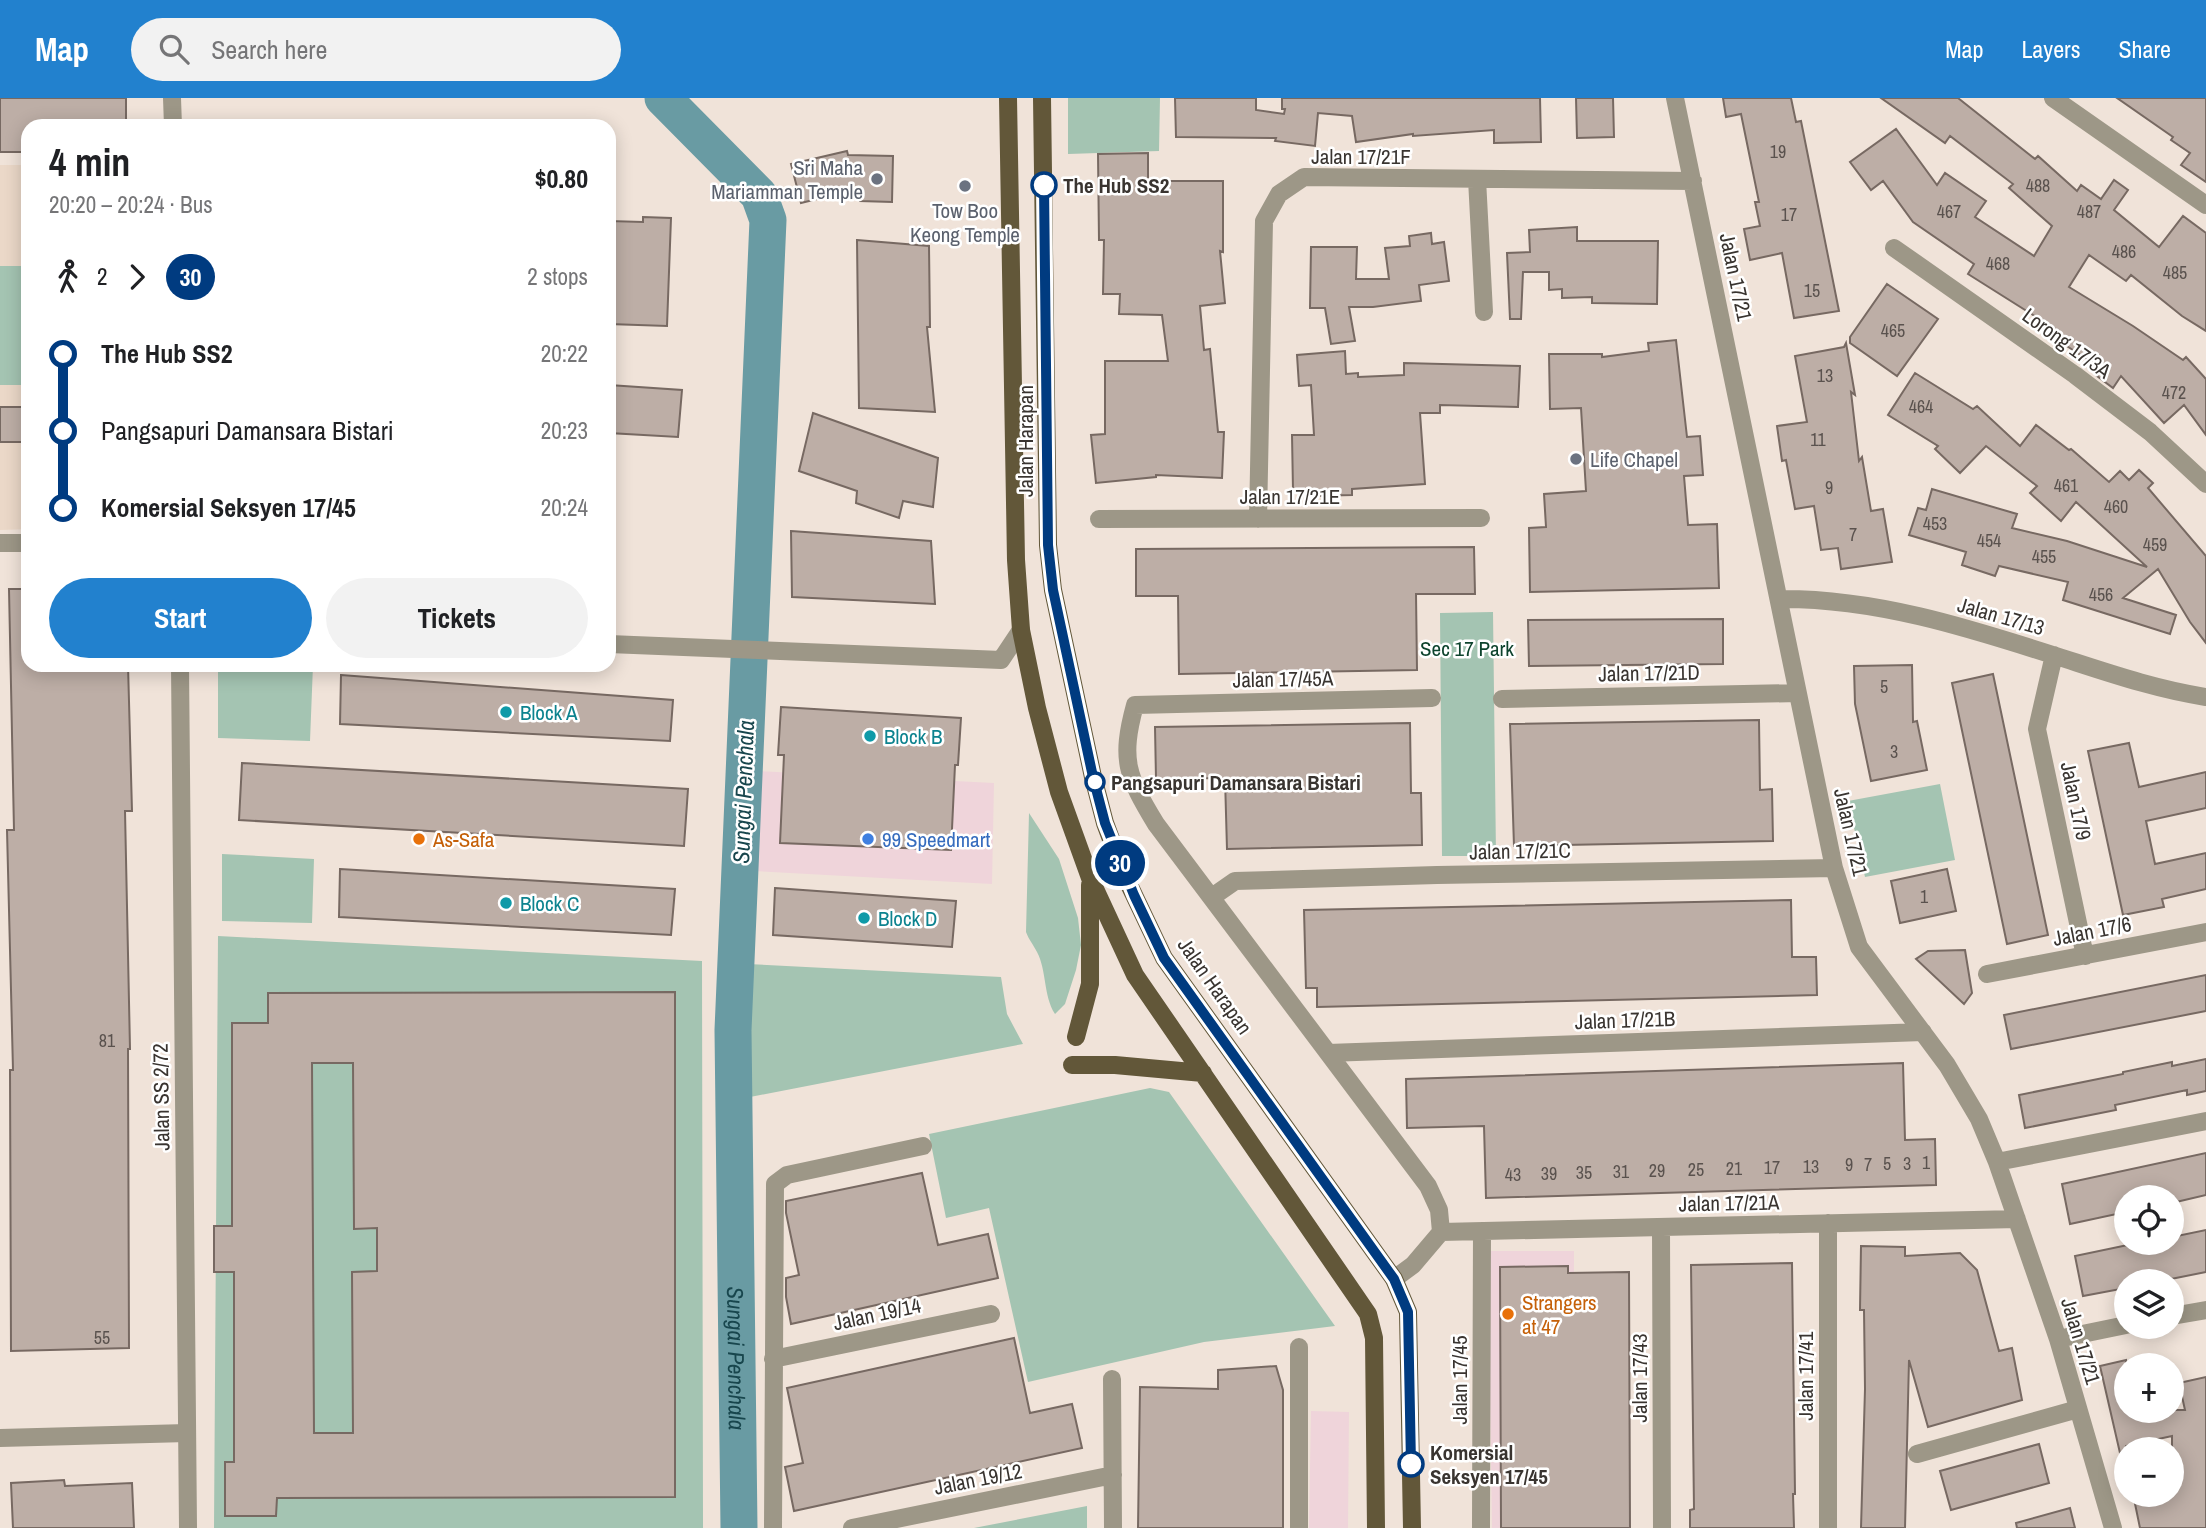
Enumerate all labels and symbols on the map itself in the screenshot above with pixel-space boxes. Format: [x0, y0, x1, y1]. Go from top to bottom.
house number: 19 [1770, 139, 1786, 164]
street label: Jalan 17/21F [1311, 142, 1411, 171]
place label: Sri Maha Mariamman Temple [711, 153, 863, 206]
marker: Sri Maha Mariamman Temple [869, 171, 885, 187]
place label: The Hub SS2 [1063, 171, 1169, 200]
marker: The Hub SS2 [1031, 172, 1057, 198]
house number: 488 [2026, 173, 2050, 198]
marker: Tow Boo Keong Temple [957, 178, 973, 194]
place label: Tow Boo Keong Temple [910, 196, 1020, 249]
house number: 467 [1937, 199, 1961, 224]
house number: 487 [2077, 199, 2101, 224]
house number: 17 [1781, 202, 1797, 227]
street label: Jalan 17/21 [1713, 230, 1760, 324]
house number: 486 [2112, 239, 2136, 264]
house number: 468 [1986, 251, 2010, 276]
house number: 485 [2163, 260, 2187, 285]
house number: 15 [1804, 278, 1820, 303]
street label: Lorong 17/3A [2017, 301, 2118, 385]
house number: 465 [1881, 318, 1905, 343]
house number: 13 [1817, 363, 1833, 388]
house number: 472 [2162, 380, 2186, 405]
street label: Jalan Harapan [1011, 385, 1040, 497]
house number: 464 [1909, 394, 1933, 419]
house number: 11 [1810, 427, 1826, 452]
place label: Life Chapel [1590, 445, 1678, 474]
marker: Life Chapel [1568, 451, 1584, 467]
house number: 461 [2054, 473, 2079, 498]
house number: 9 [1825, 475, 1833, 500]
street label: Jalan 17/21E [1240, 482, 1340, 511]
house number: 460 [2104, 494, 2128, 519]
house number: 453 [1923, 511, 1947, 536]
house number: 7 [1849, 522, 1857, 547]
house number: 454 [1977, 528, 2001, 553]
house number: 459 [2143, 532, 2167, 557]
house number: 455 [2032, 544, 2056, 569]
house number: 456 [2089, 582, 2113, 607]
street label: Jalan 17/13 [1954, 590, 2048, 642]
park label: Sec 17 Park [1420, 634, 1514, 663]
street label: Jalan 17/21D [1598, 658, 1700, 688]
street label: Jalan 17/45A [1232, 664, 1334, 694]
house number: 5 [1880, 674, 1888, 699]
place label: Block A [520, 698, 578, 727]
marker: Block A [498, 704, 514, 720]
water label: Sungai Penchala [725, 720, 761, 864]
place label: Block B [884, 722, 942, 751]
marker: Block B [862, 728, 878, 744]
house number: 3 [1890, 739, 1898, 764]
street label: Jalan 17/9 [2054, 759, 2098, 843]
place label: Pangsapuri Damansara Bistari [1111, 768, 1361, 797]
marker: Pangsapuri Damansara Bistari [1085, 772, 1105, 792]
street label: Jalan 17/21 [1827, 785, 1875, 879]
place label: As-Safa [432, 825, 495, 854]
place label: 99 Speedmart [882, 825, 990, 854]
marker: As-Safa [411, 831, 427, 847]
marker: 99 Speedmart [860, 831, 876, 847]
street label: Jalan 17/21C [1469, 836, 1571, 866]
line badge: 30 [1088, 840, 1152, 886]
house number: 1 [1920, 884, 1929, 909]
place label: Block C [520, 889, 579, 918]
marker: Block C [498, 895, 514, 911]
place label: Block D [878, 904, 937, 933]
street label: Jalan 17/6 [2050, 909, 2134, 953]
marker: Block D [856, 910, 872, 926]
street label: Jalan Harapan [1171, 932, 1259, 1040]
street label: Jalan 17/21B [1574, 1004, 1676, 1036]
house number: 81 [99, 1028, 116, 1053]
street label: Jalan SS 2/72 [146, 1043, 176, 1151]
house number: 1 [1922, 1150, 1931, 1175]
house number: 5 [1883, 1151, 1891, 1176]
house number: 3 [1903, 1151, 1911, 1176]
house number: 9 [1845, 1152, 1853, 1177]
house number: 7 [1864, 1152, 1872, 1177]
house number: 13 [1803, 1154, 1819, 1179]
house number: 17 [1764, 1155, 1780, 1180]
house number: 21 [1726, 1156, 1743, 1181]
house number: 25 [1688, 1157, 1704, 1182]
house number: 29 [1649, 1158, 1665, 1183]
house number: 31 [1613, 1159, 1630, 1184]
house number: 35 [1576, 1160, 1592, 1185]
house number: 39 [1541, 1161, 1557, 1186]
house number: 43 [1505, 1162, 1521, 1187]
street label: Jalan 17/21A [1678, 1188, 1780, 1218]
water label: Sungai Penchala [721, 1286, 753, 1430]
place label: Strangers at 47 [1522, 1288, 1597, 1341]
street label: Jalan 19/14 [830, 1290, 924, 1337]
street label: Jalan 17/21 [2054, 1294, 2108, 1388]
marker: Strangers at 47 [1500, 1306, 1516, 1322]
house number: 55 [94, 1325, 110, 1350]
street label: Jalan 17/41 [1791, 1331, 1820, 1421]
street label: Jalan 17/43 [1625, 1333, 1654, 1423]
street label: Jalan 17/45 [1445, 1335, 1474, 1425]
place label: Komersial Seksyen 17/45 [1430, 1438, 1548, 1491]
marker: Komersial Seksyen 17/45 [1398, 1451, 1424, 1477]
street label: Jalan 19/12 [932, 1456, 1024, 1502]

